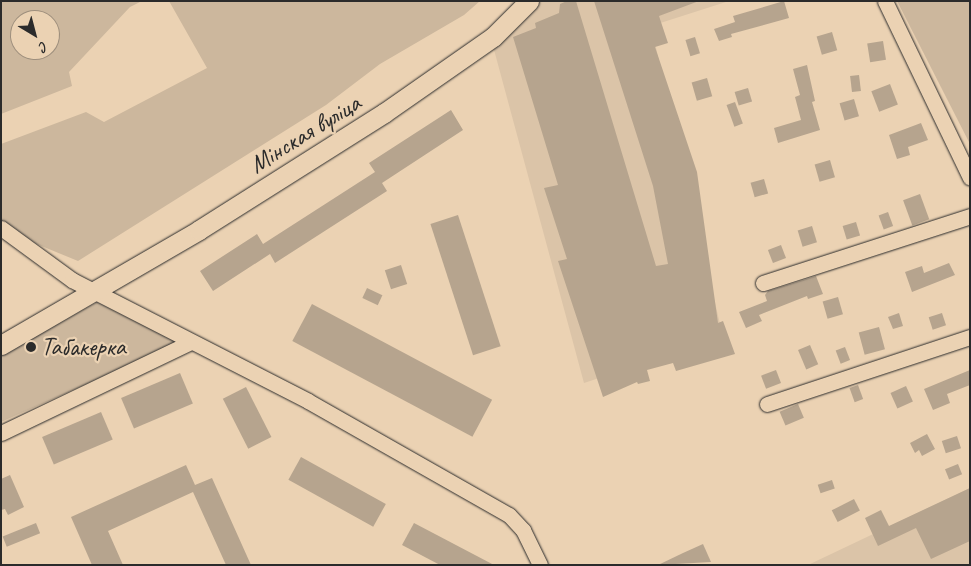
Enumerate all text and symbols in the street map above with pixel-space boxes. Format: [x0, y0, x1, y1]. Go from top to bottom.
north arrow [10, 10, 60, 60]
text: С [36, 38, 52, 55]
street label: Мінская вуліца [244, 88, 366, 180]
place label: Табакерка [41, 332, 126, 362]
marker: Табакерка [25, 341, 37, 353]

